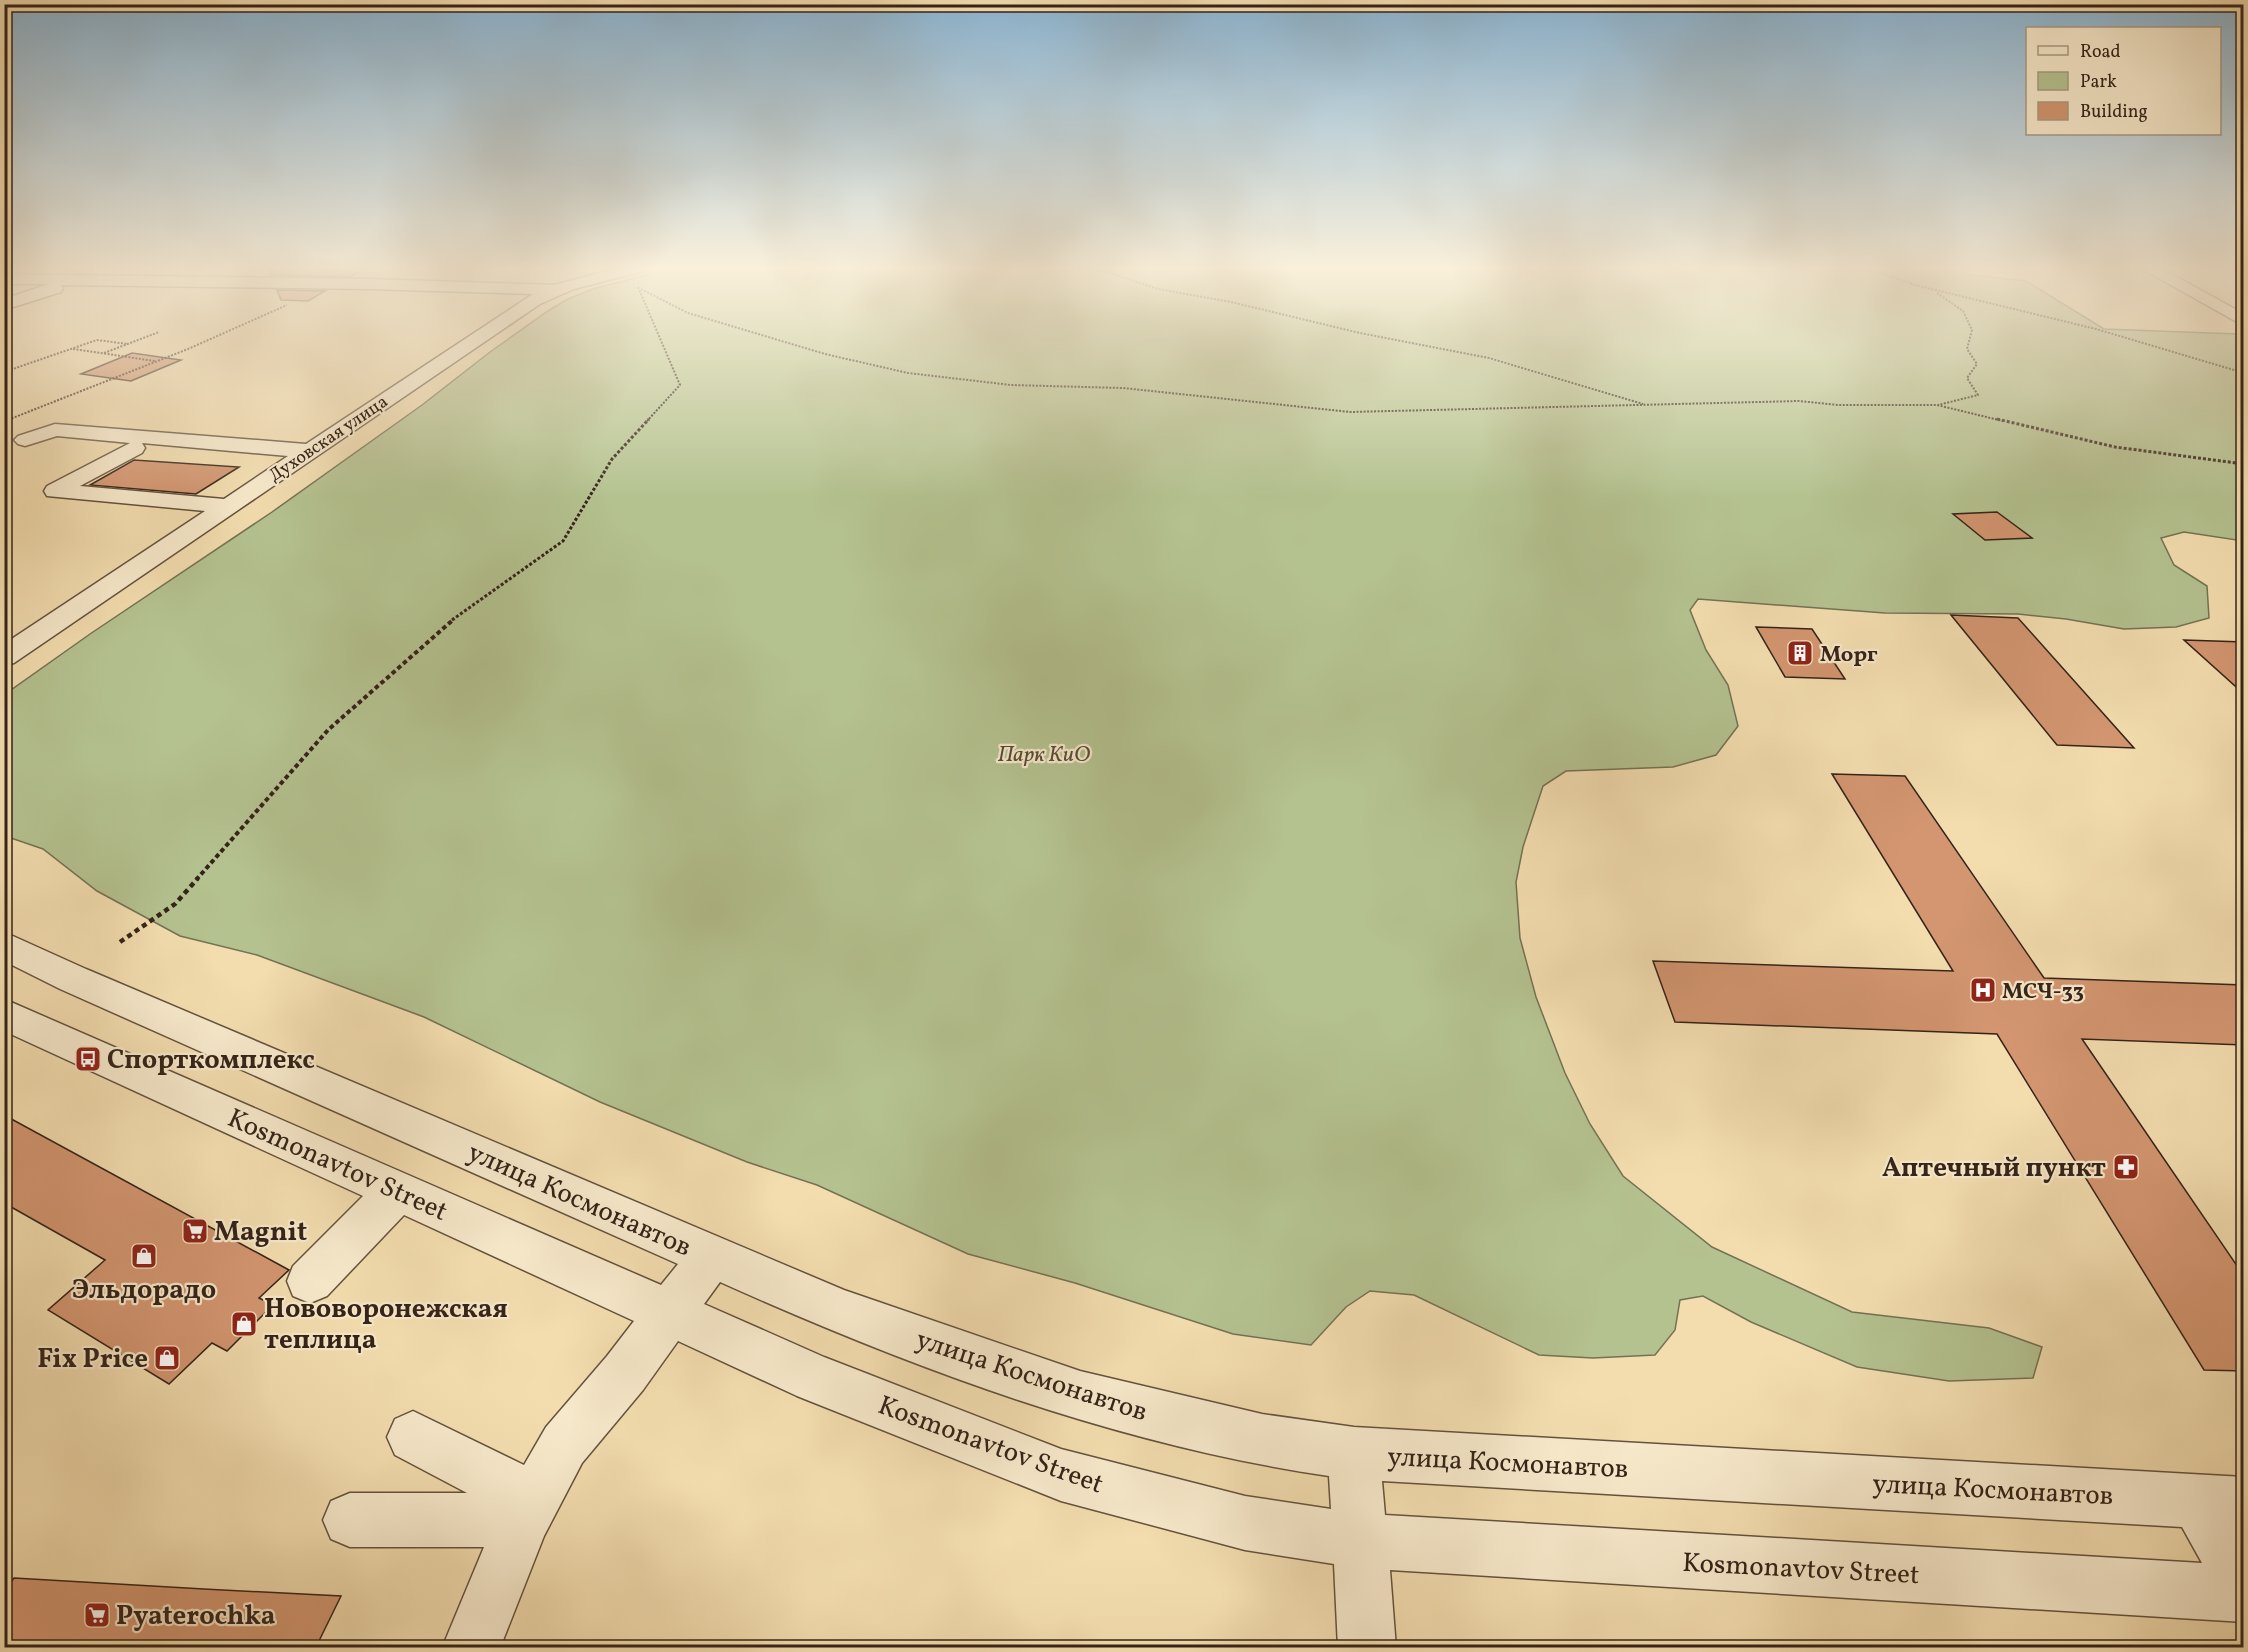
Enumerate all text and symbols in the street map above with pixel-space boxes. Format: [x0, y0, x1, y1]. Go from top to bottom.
legend [2026, 27, 2221, 135]
text: Road [2080, 40, 2121, 65]
text: Park [2080, 70, 2117, 95]
text: Building [2080, 100, 2148, 125]
street label: Духовская улица [264, 390, 394, 489]
building icon: Морг [1785, 638, 1815, 668]
place label: Морг [1820, 640, 1878, 671]
park label: Парк КиО [998, 740, 1091, 771]
hospital icon: МСЧ-33 [1968, 975, 1998, 1005]
place label: МСЧ-33 [2002, 977, 2084, 1008]
place label: Спорткомплекс [107, 1042, 315, 1080]
bus stop icon: Спорткомплекс [73, 1044, 103, 1074]
street label: Kosmonavtov Street [221, 1100, 453, 1231]
street label: улица Космонавтов [461, 1134, 697, 1267]
place label: Аптечный пункт [1882, 1150, 2106, 1188]
pharmacy icon: Аптечный пункт [2111, 1152, 2141, 1182]
place label: Magnit [214, 1214, 307, 1252]
supermarket icon: Magnit [180, 1216, 210, 1246]
shop icon: Эльдорадо [129, 1241, 159, 1271]
place label: Эльдорадо [72, 1272, 216, 1310]
place label: Нововоронежская теплица [264, 1291, 508, 1360]
shop icon: Нововоронежская теплица [229, 1309, 259, 1339]
street label: улица Космонавтов [911, 1322, 1152, 1432]
place label: Fix Price [37, 1341, 148, 1379]
shop icon: Fix Price [152, 1343, 182, 1373]
street label: Kosmonavtov Street [872, 1387, 1108, 1504]
street label: улица Космонавтов [1386, 1439, 1629, 1489]
street label: улица Космонавтов [1871, 1466, 2114, 1516]
street label: Kosmonavtov Street [1681, 1545, 1920, 1595]
place label: Pyaterochka [116, 1598, 276, 1636]
supermarket icon: Pyaterochka [82, 1600, 112, 1630]

